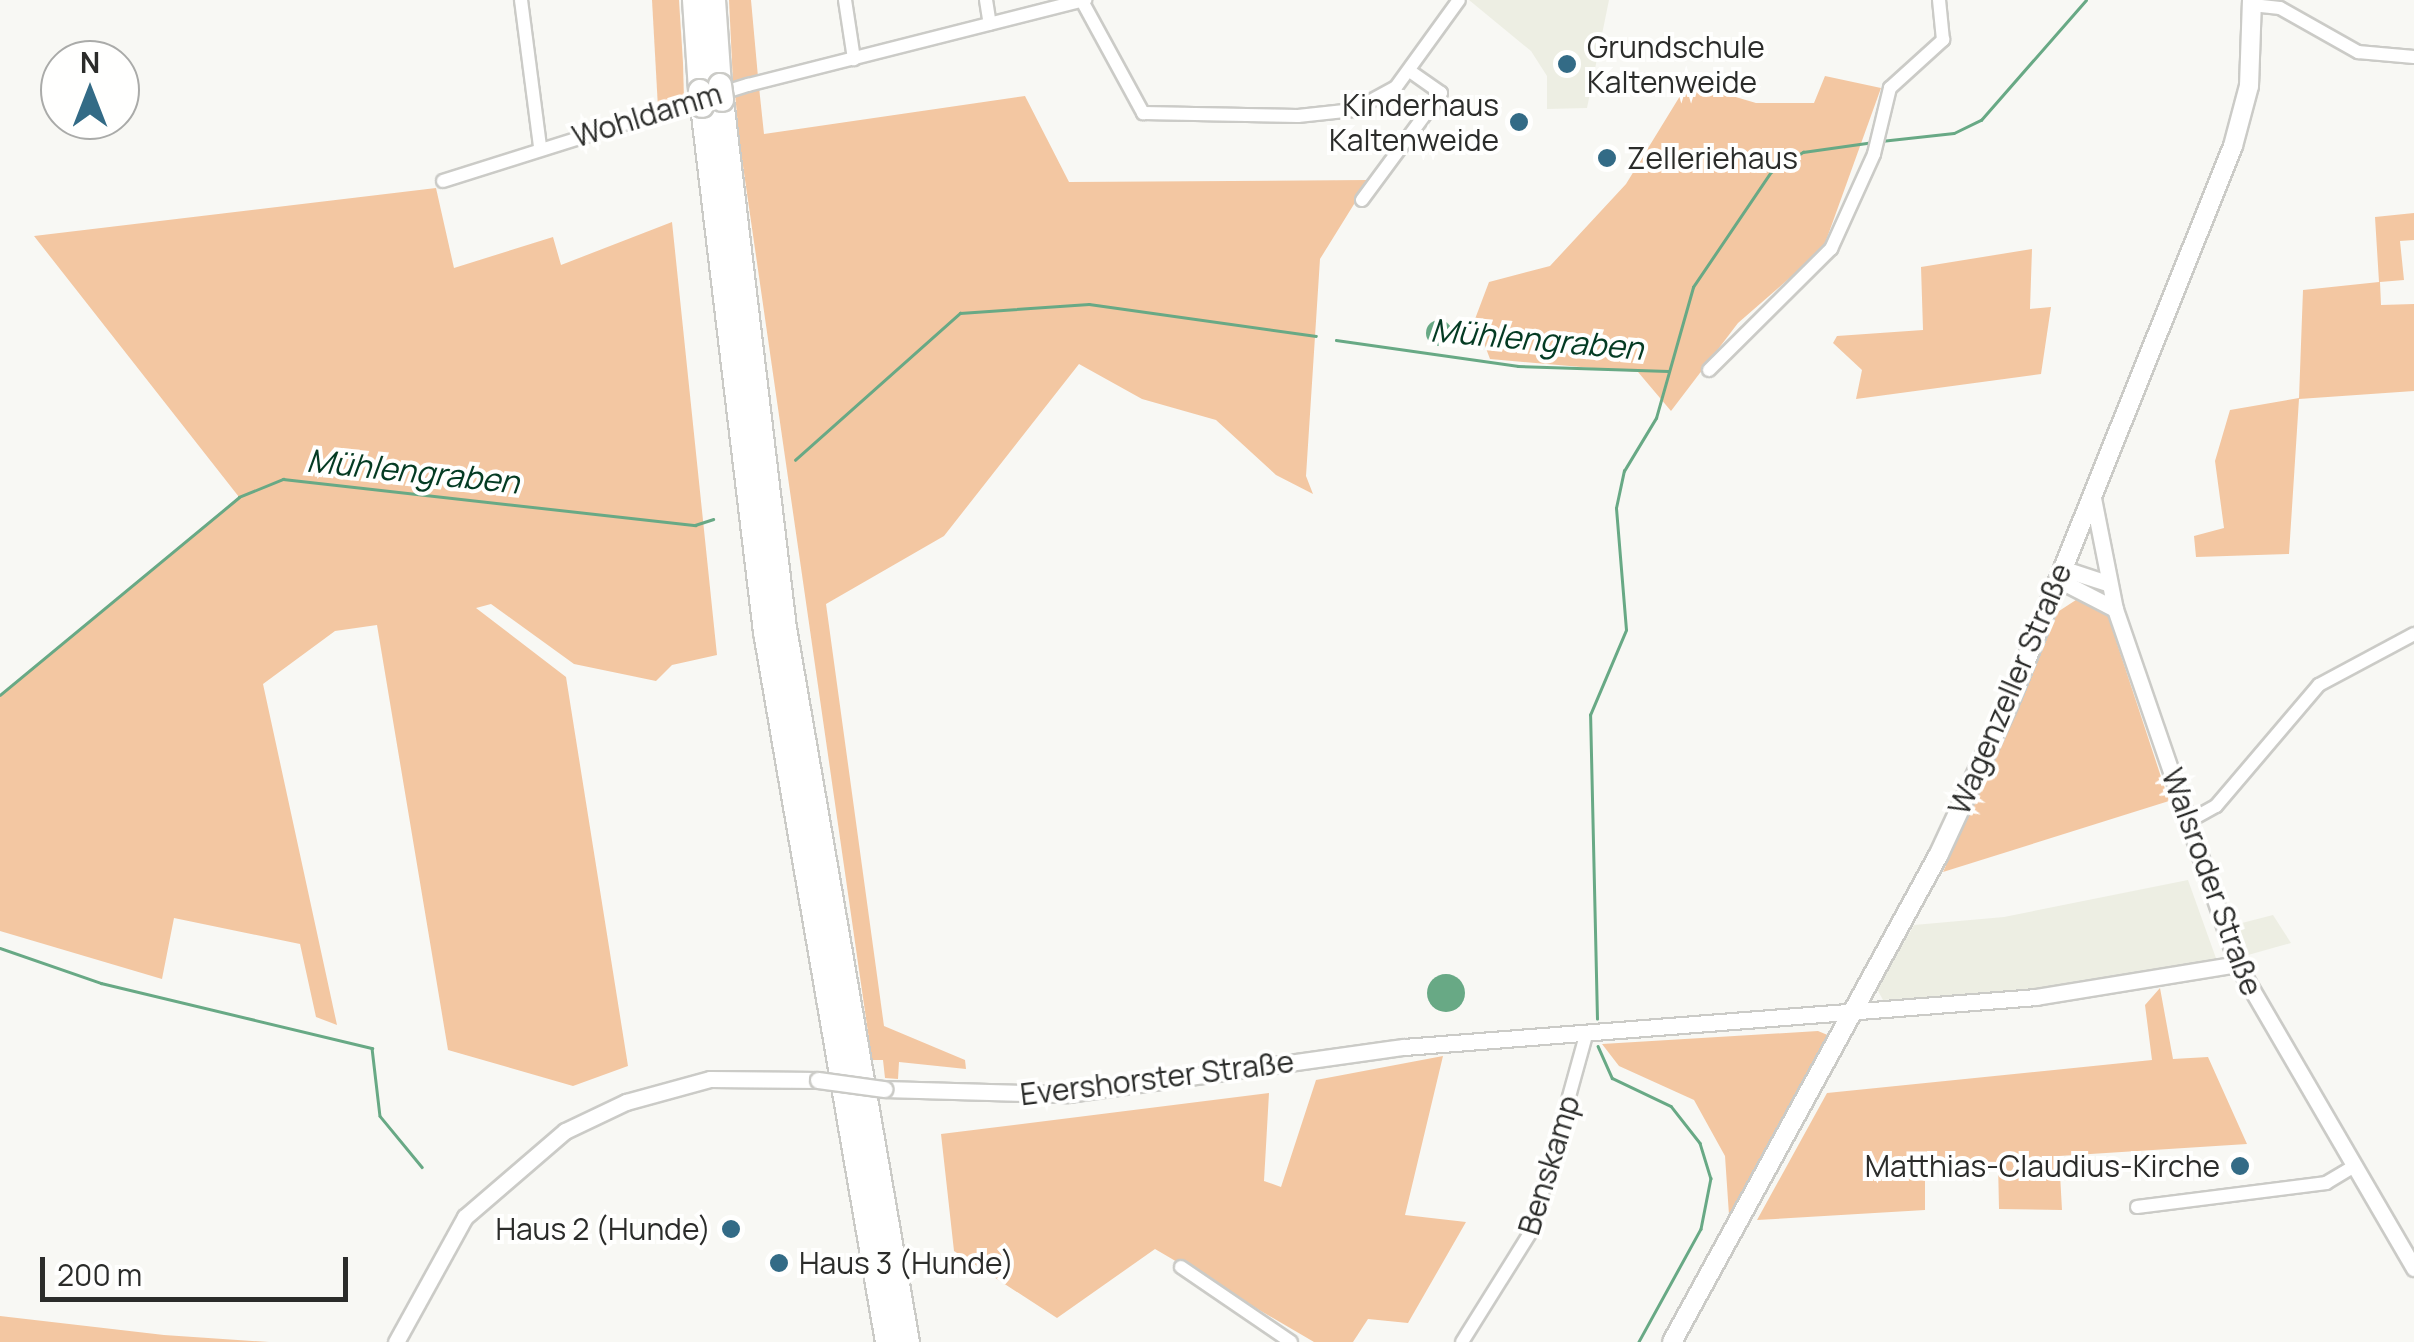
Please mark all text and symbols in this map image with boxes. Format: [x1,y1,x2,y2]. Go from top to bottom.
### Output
place label: Grundschule Kaltenweide [1587,29,1765,100]
north arrow [40,40,140,140]
text: N [80,43,100,81]
marker: Grundschule Kaltenweide [1556,53,1578,75]
street label: Wohldamm [568,75,726,155]
place label: Kinderhaus Kaltenweide [1329,87,1499,158]
marker: Kinderhaus Kaltenweide [1508,111,1530,133]
place label: Zelleriehaus [1627,140,1798,176]
marker: Zelleriehaus [1596,147,1618,169]
water label: Mühlengraben [1429,311,1645,367]
water label: Mühlengraben [305,441,521,501]
street label: Wagenzeller Straße [1941,558,2079,820]
street label: Walsroder Straße [2154,763,2270,1001]
street label: Evershorster Straße [1018,1043,1296,1113]
street label: Benskamp [1511,1091,1587,1239]
place label: Matthias-Claudius-Kirche [1865,1148,2220,1184]
marker: Matthias-Claudius-Kirche [2229,1155,2251,1177]
place label: Haus 2 (Hunde) [495,1211,711,1247]
marker: Haus 2 (Hunde) [720,1218,742,1240]
scale bar [45,1237,352,1299]
place label: Haus 3 (Hunde) [799,1245,1014,1281]
marker: Haus 3 (Hunde) [768,1252,790,1274]
text: 200 m [57,1254,142,1295]

